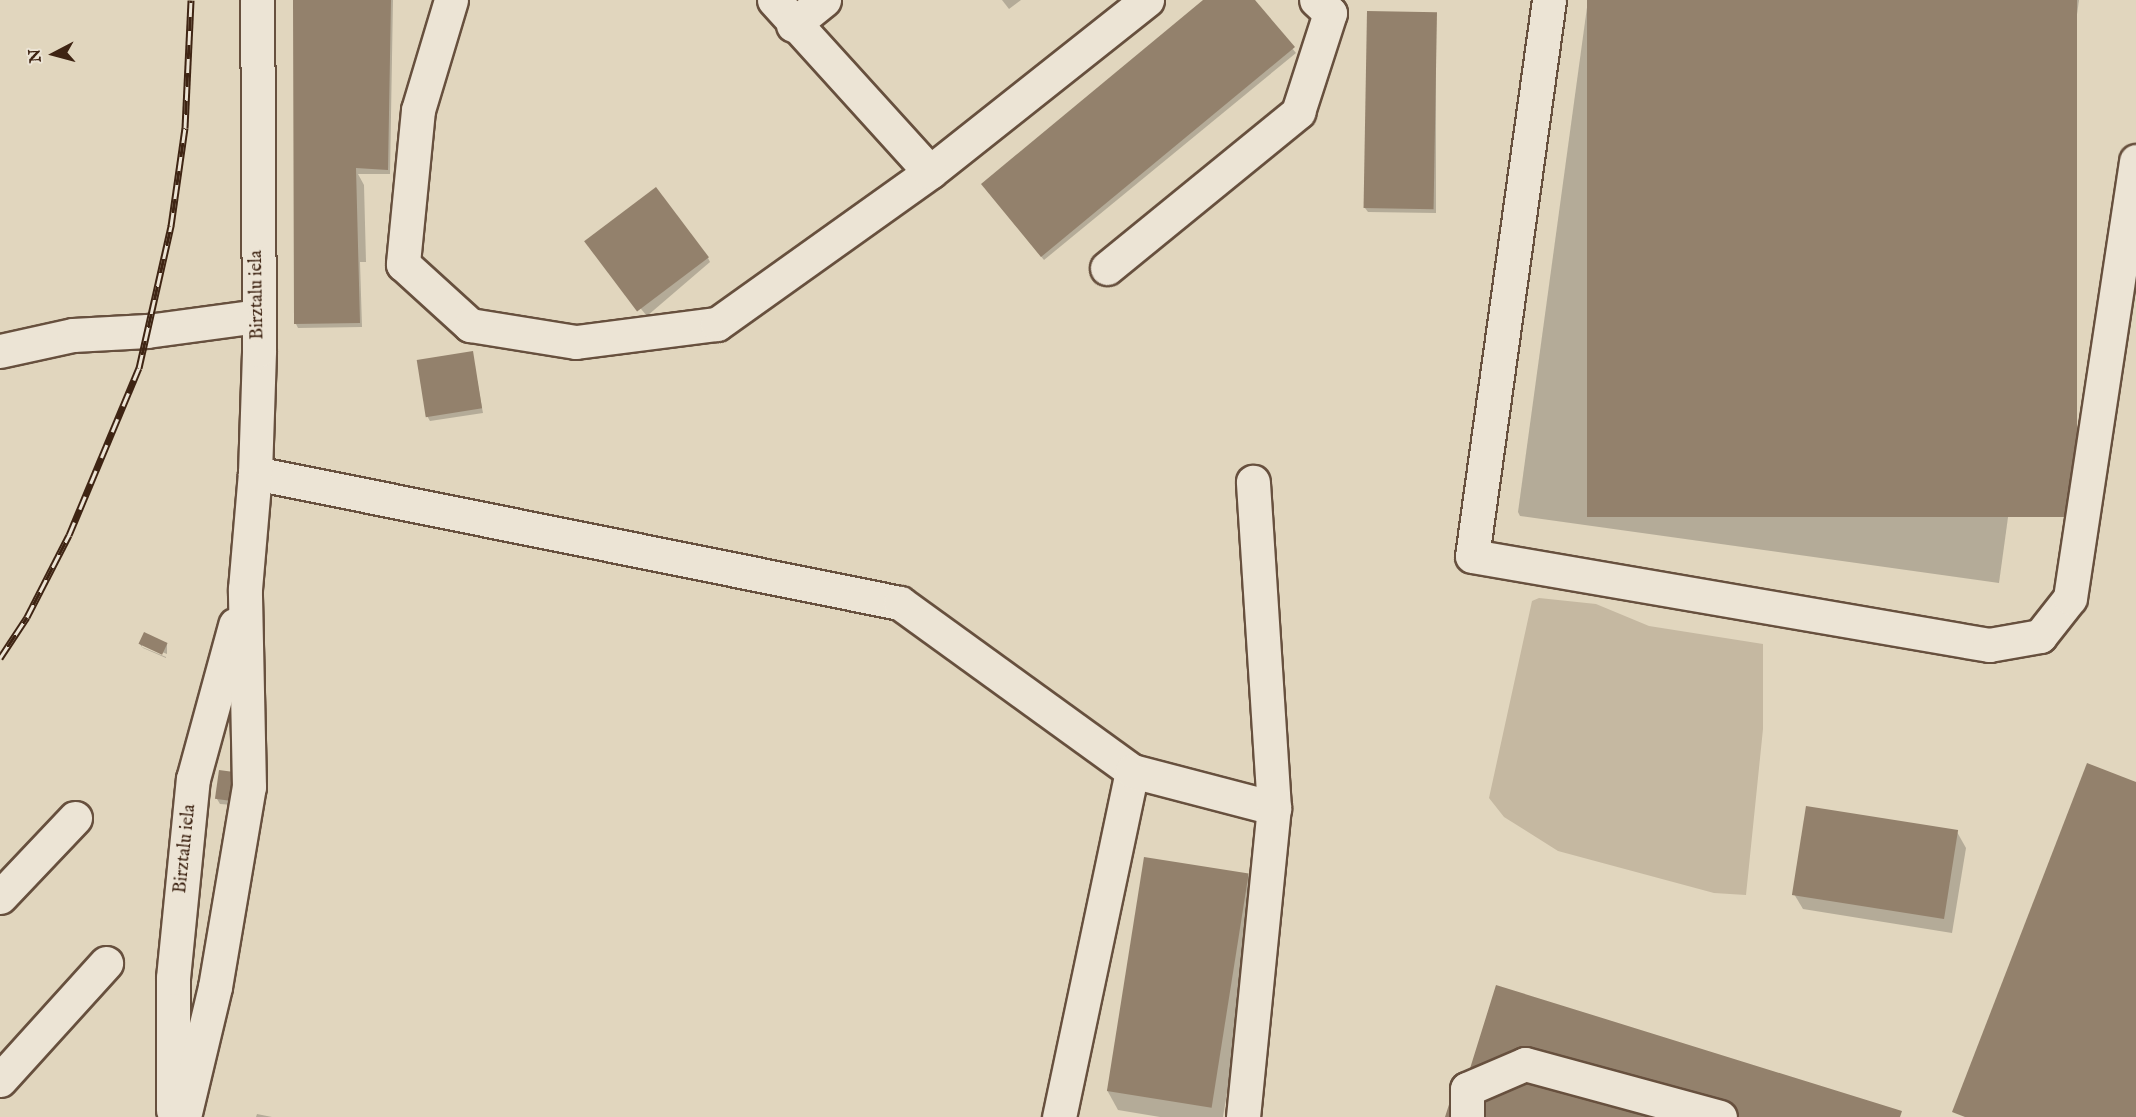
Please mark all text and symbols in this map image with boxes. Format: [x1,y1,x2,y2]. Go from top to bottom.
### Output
north arrow [24,24,84,84]
text: N [25,48,47,64]
street label: Birztalu iela [246,250,270,340]
street label: Birztalu iela [171,803,201,895]

